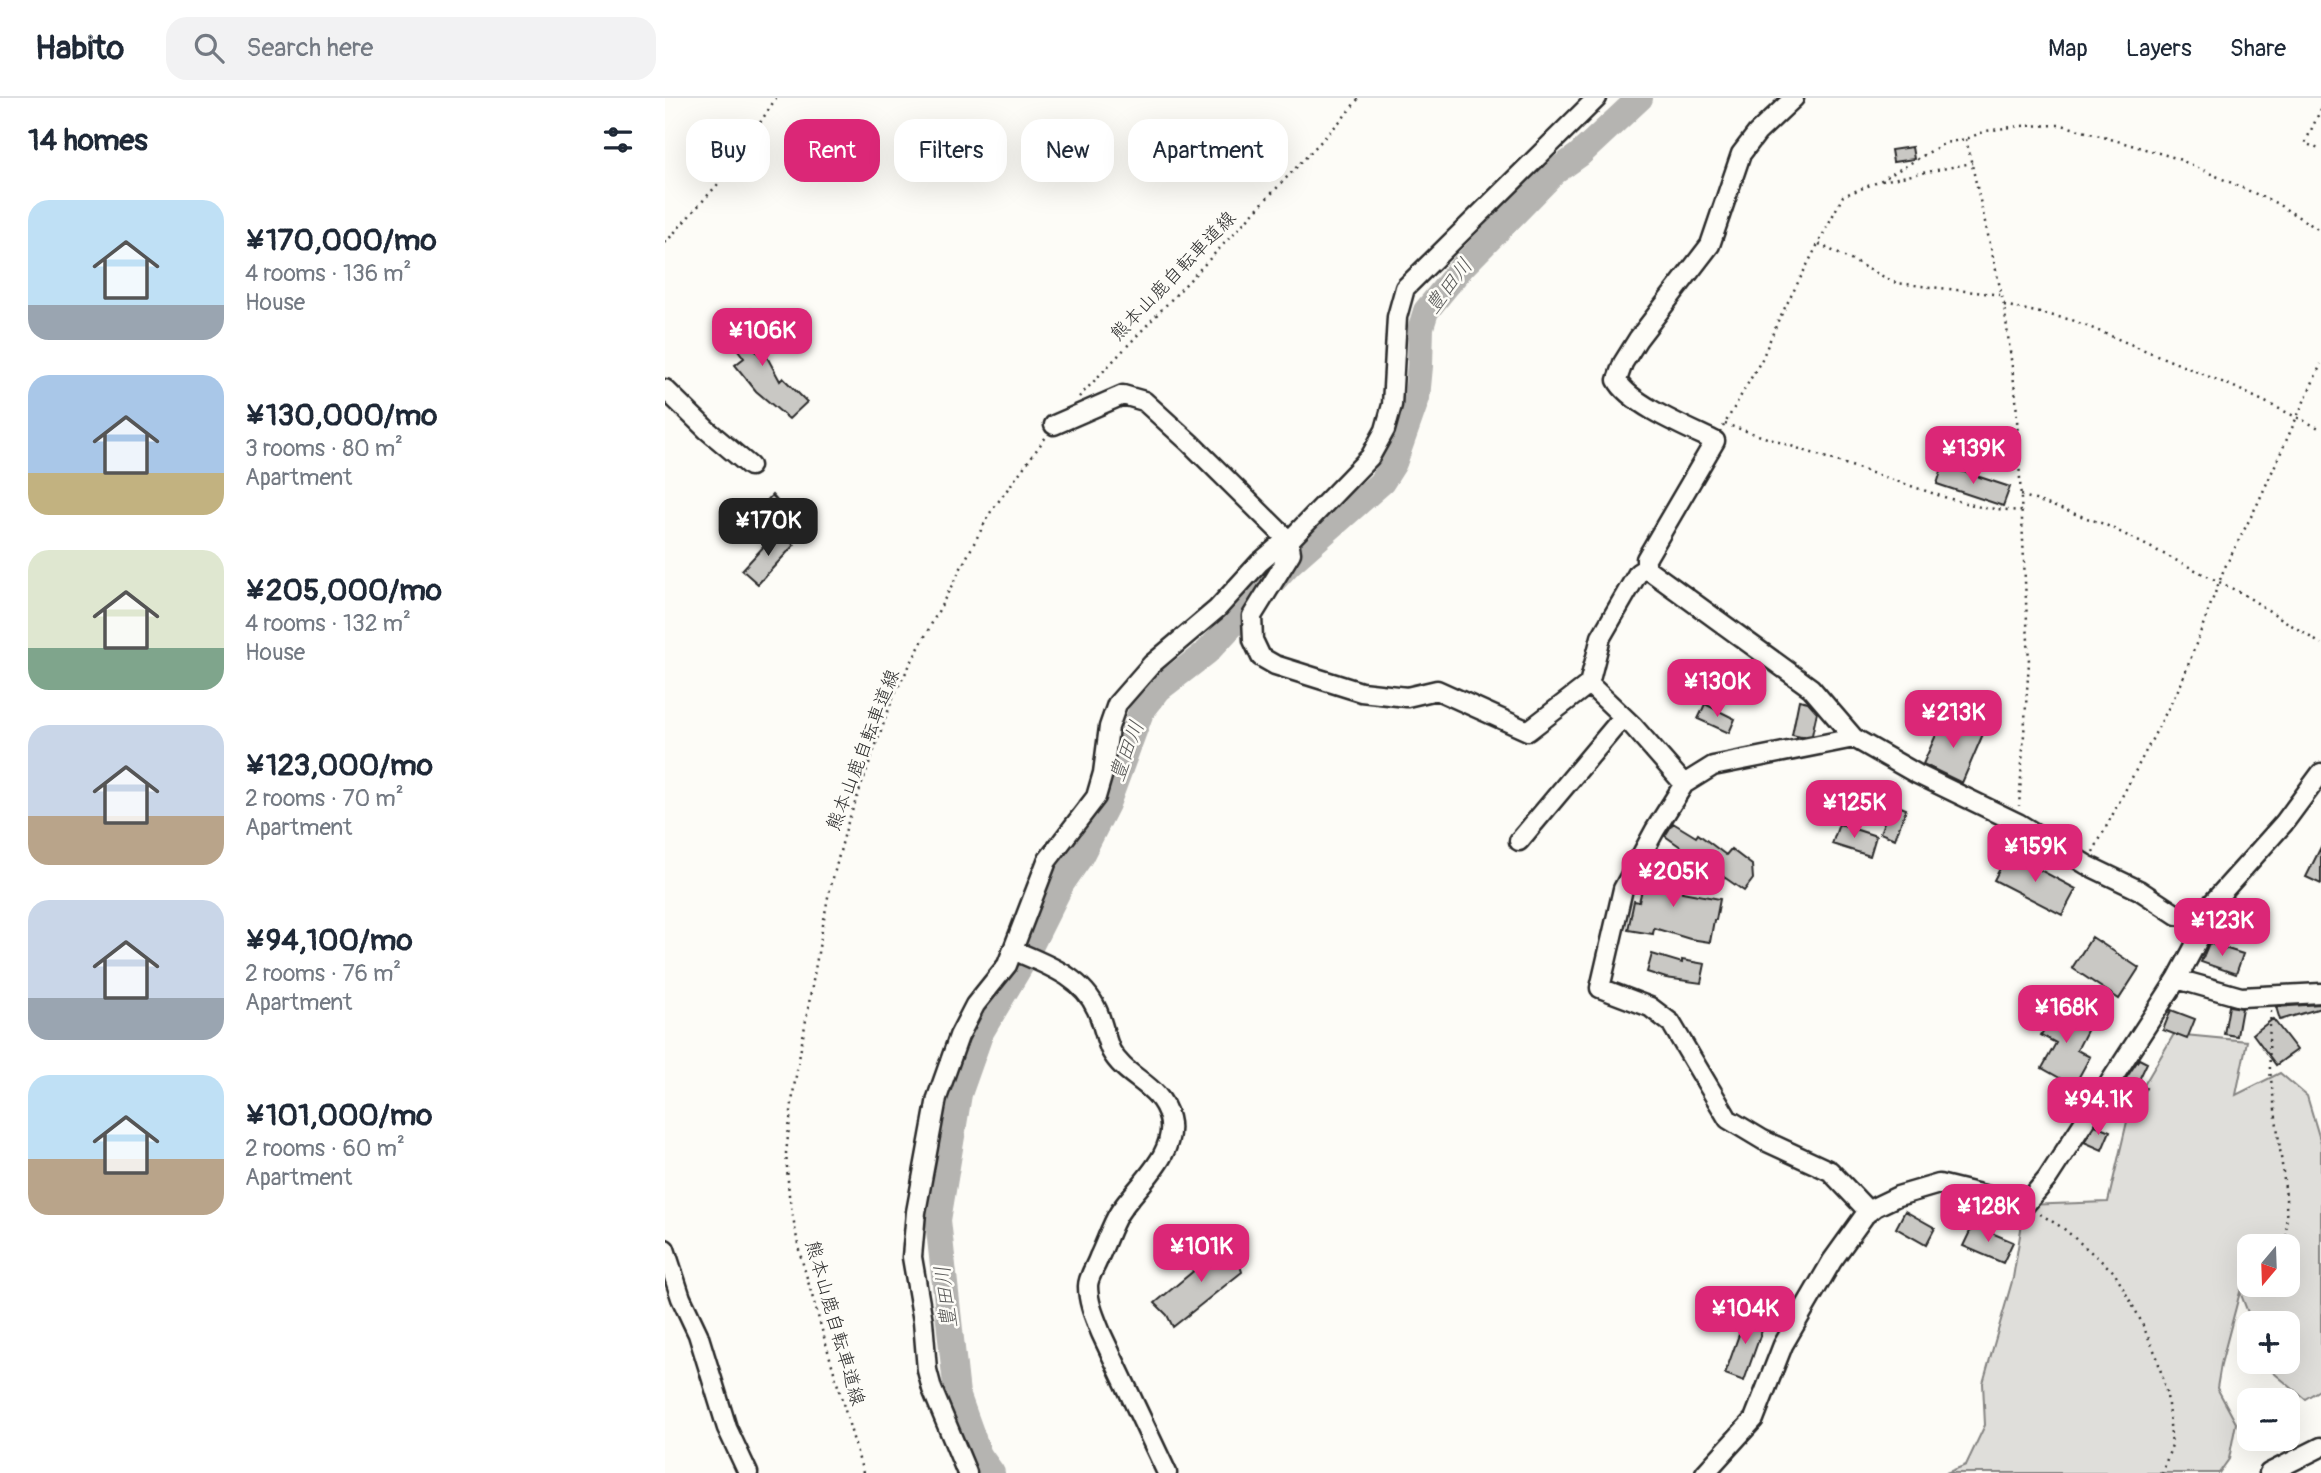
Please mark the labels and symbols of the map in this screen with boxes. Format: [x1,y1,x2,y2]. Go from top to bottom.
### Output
street label: 熊本山鹿自転車道線 [1105,206,1241,346]
water label: 豊田川 [1419,253,1479,319]
pin: ¥106K [713,308,811,368]
pin: ¥139K [1924,426,2022,486]
pin: ¥170K [719,498,817,558]
pin: ¥130K [1668,660,1766,719]
street label: 熊本山鹿自転車道線 [821,666,905,834]
pin: ¥213K [1904,690,2002,750]
water label: 豊田川 [1103,717,1151,785]
pin: ¥125K [1805,780,1903,840]
pin: ¥159K [1986,824,2084,884]
pin: ¥205K [1624,850,1722,909]
pin: ¥123K [2173,898,2271,958]
pin: ¥168K [2017,986,2115,1045]
pin: ¥94.1K [2041,1077,2155,1137]
pin: ¥128K [1939,1184,2037,1244]
pin: ¥101K [1152,1224,1250,1284]
north arrow [2237,1234,2299,1297]
street label: 熊本山鹿自転車道線 [800,1237,870,1409]
water label: 豊田川 [929,1264,963,1330]
pin: ¥104K [1696,1286,1794,1346]

